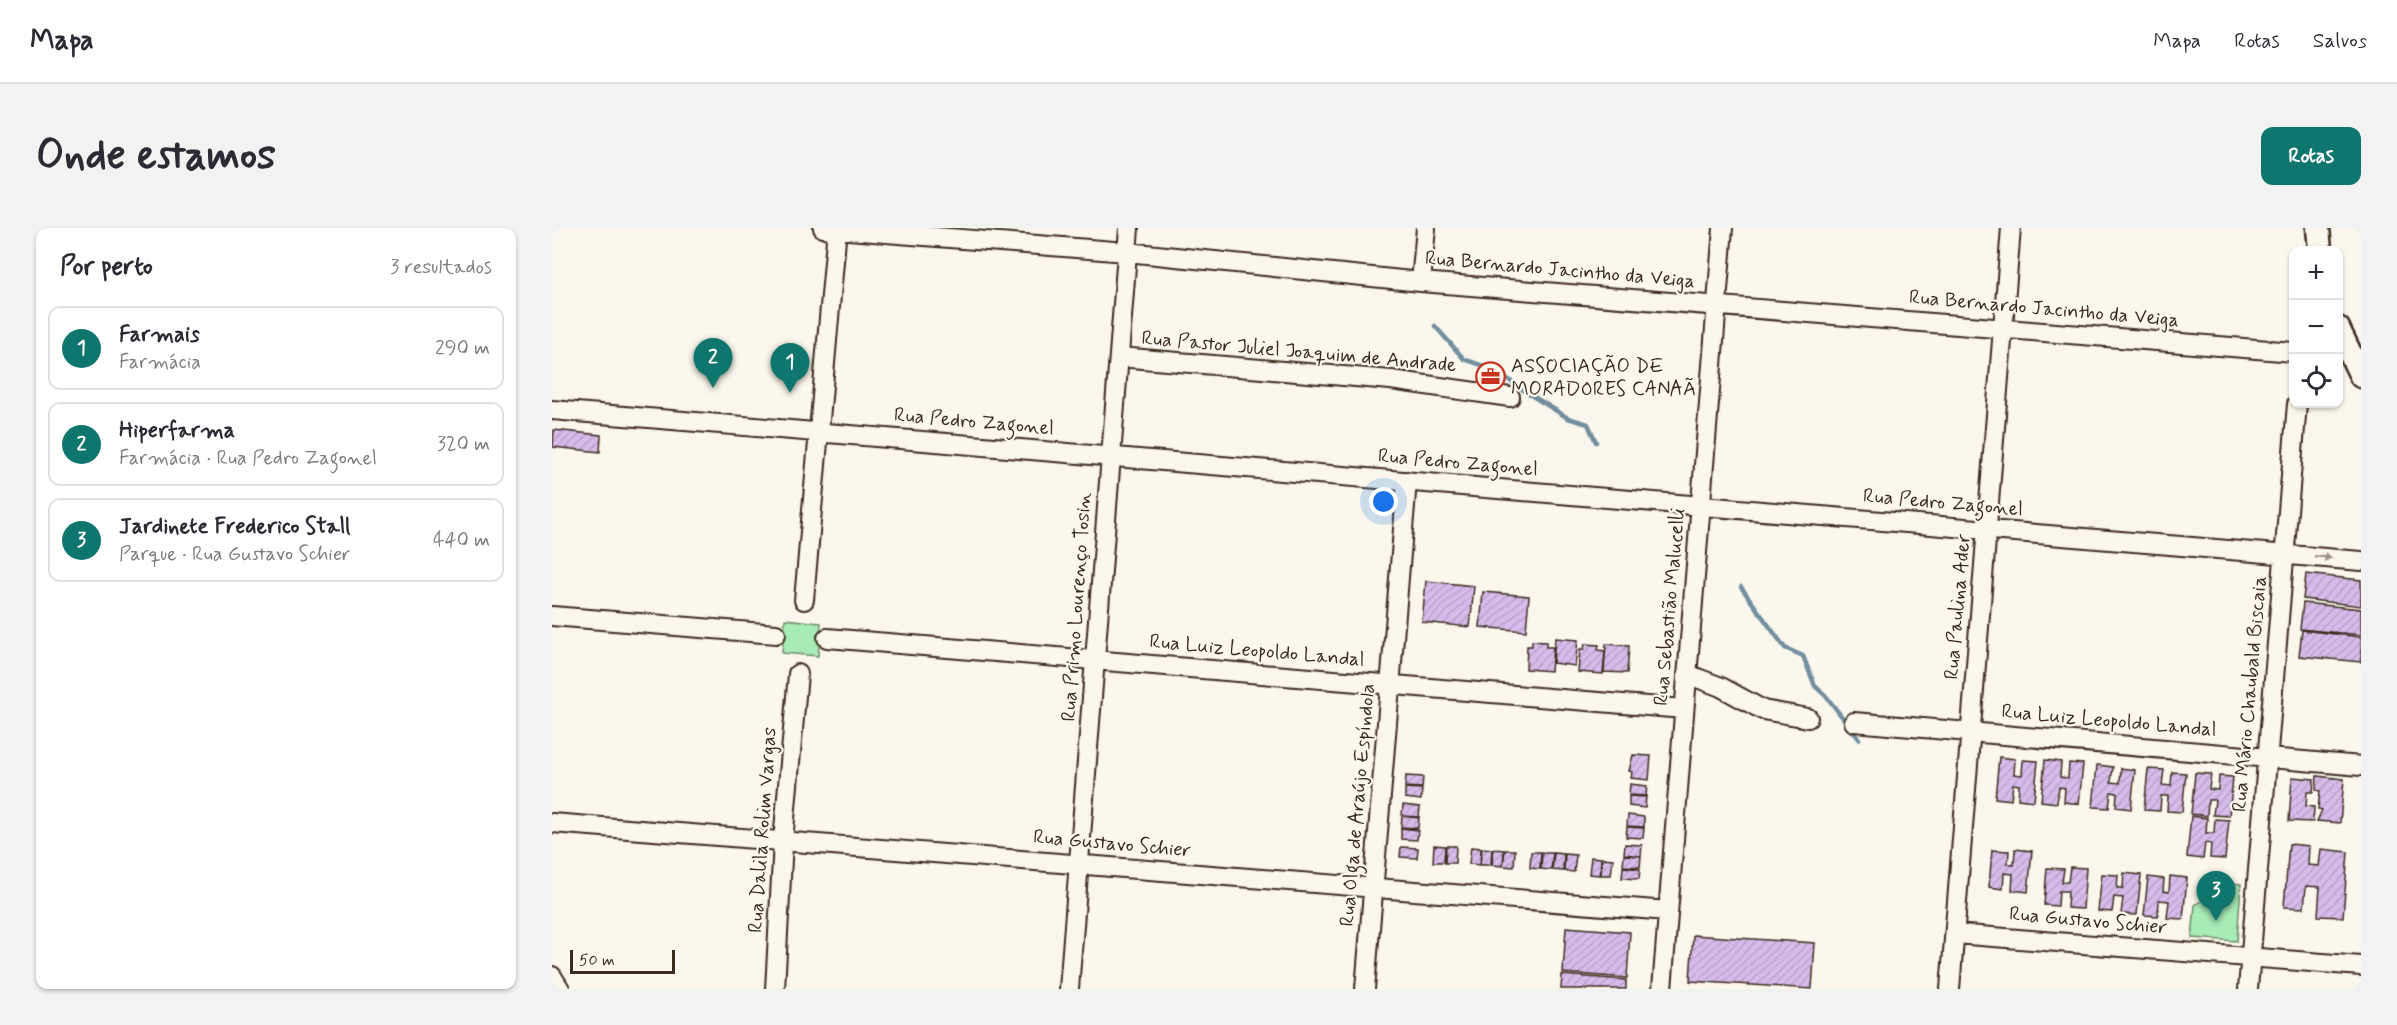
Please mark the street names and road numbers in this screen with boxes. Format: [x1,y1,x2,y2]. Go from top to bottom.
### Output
street label: Rua Bernardo Jacintho da Veiga [1424,245,1696,295]
street label: Rua Bernardo Jacintho da Veiga [1908,284,2180,334]
street label: Rua Pastor Juliel Joaquim de Andrade [1140,325,1458,379]
street label: Rua Pedro Zagonel [893,402,1055,444]
street label: Rua Pedro Zagonel [1377,443,1539,485]
street label: Rua Pedro Zagonel [1862,483,2024,525]
street label: Rua Primo Lourenço Tosin [1056,491,1099,723]
street label: Rua Sebastião Malucelli [1648,507,1692,707]
street label: Rua Paulina Ader [1938,532,1978,681]
street label: Rua Mário Chaubald Biscaia [2226,575,2274,813]
street label: Rua Luiz Leopoldo Landal [1148,628,1366,674]
street label: Rua Olga de Araújo Espíndola [1334,682,1384,928]
street label: Rua Luiz Leopoldo Landal [2000,698,2218,744]
street label: Rua Dalila Rolim Vargas [742,726,784,934]
street label: Rua Gustavo Schier [1032,824,1192,864]
street label: Rua Gustavo Schier [2008,901,2168,941]

